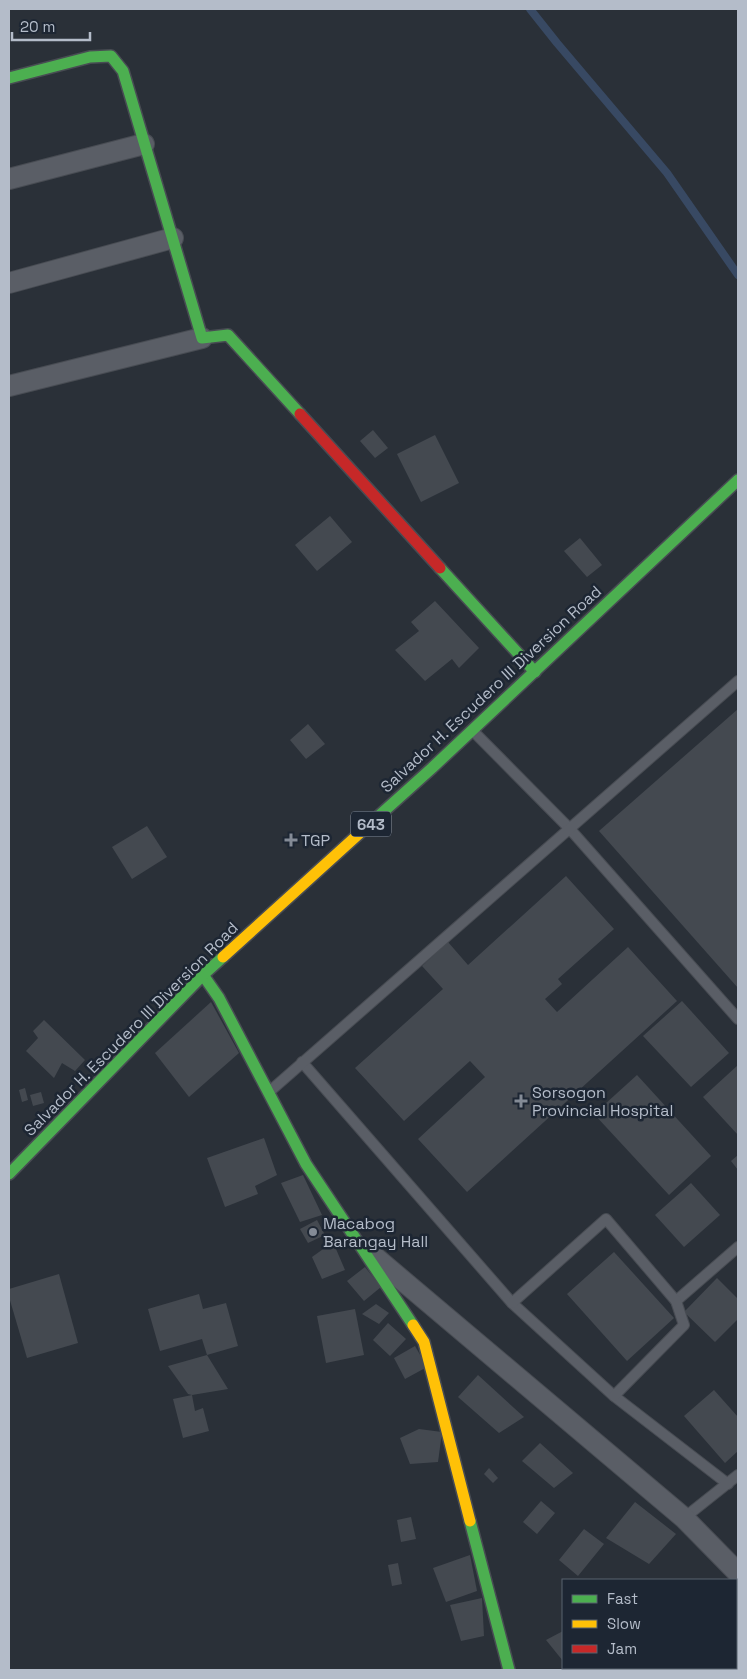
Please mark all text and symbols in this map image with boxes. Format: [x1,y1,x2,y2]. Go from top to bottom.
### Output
scale bar [12,10,90,42]
text: 20 m [20,17,55,36]
street label: Salvador H. Escudero III Diversion Road [376,581,606,797]
road number: 643 [351,812,391,836]
place label: TGP [301,830,330,851]
marker: TGP [285,834,297,846]
street label: Salvador H. Escudero III Diversion Road [19,917,243,1141]
place label: Sorsogon Provincial Hospital [532,1082,673,1121]
marker: Sorsogon Provincial Hospital [514,1094,528,1108]
place label: Macabog Barangay Hall [323,1213,428,1252]
marker: Macabog Barangay Hall [307,1226,319,1238]
legend [562,1579,737,1669]
text: Fast [607,1589,638,1608]
text: Slow [607,1614,641,1633]
text: Jam [607,1639,637,1658]

